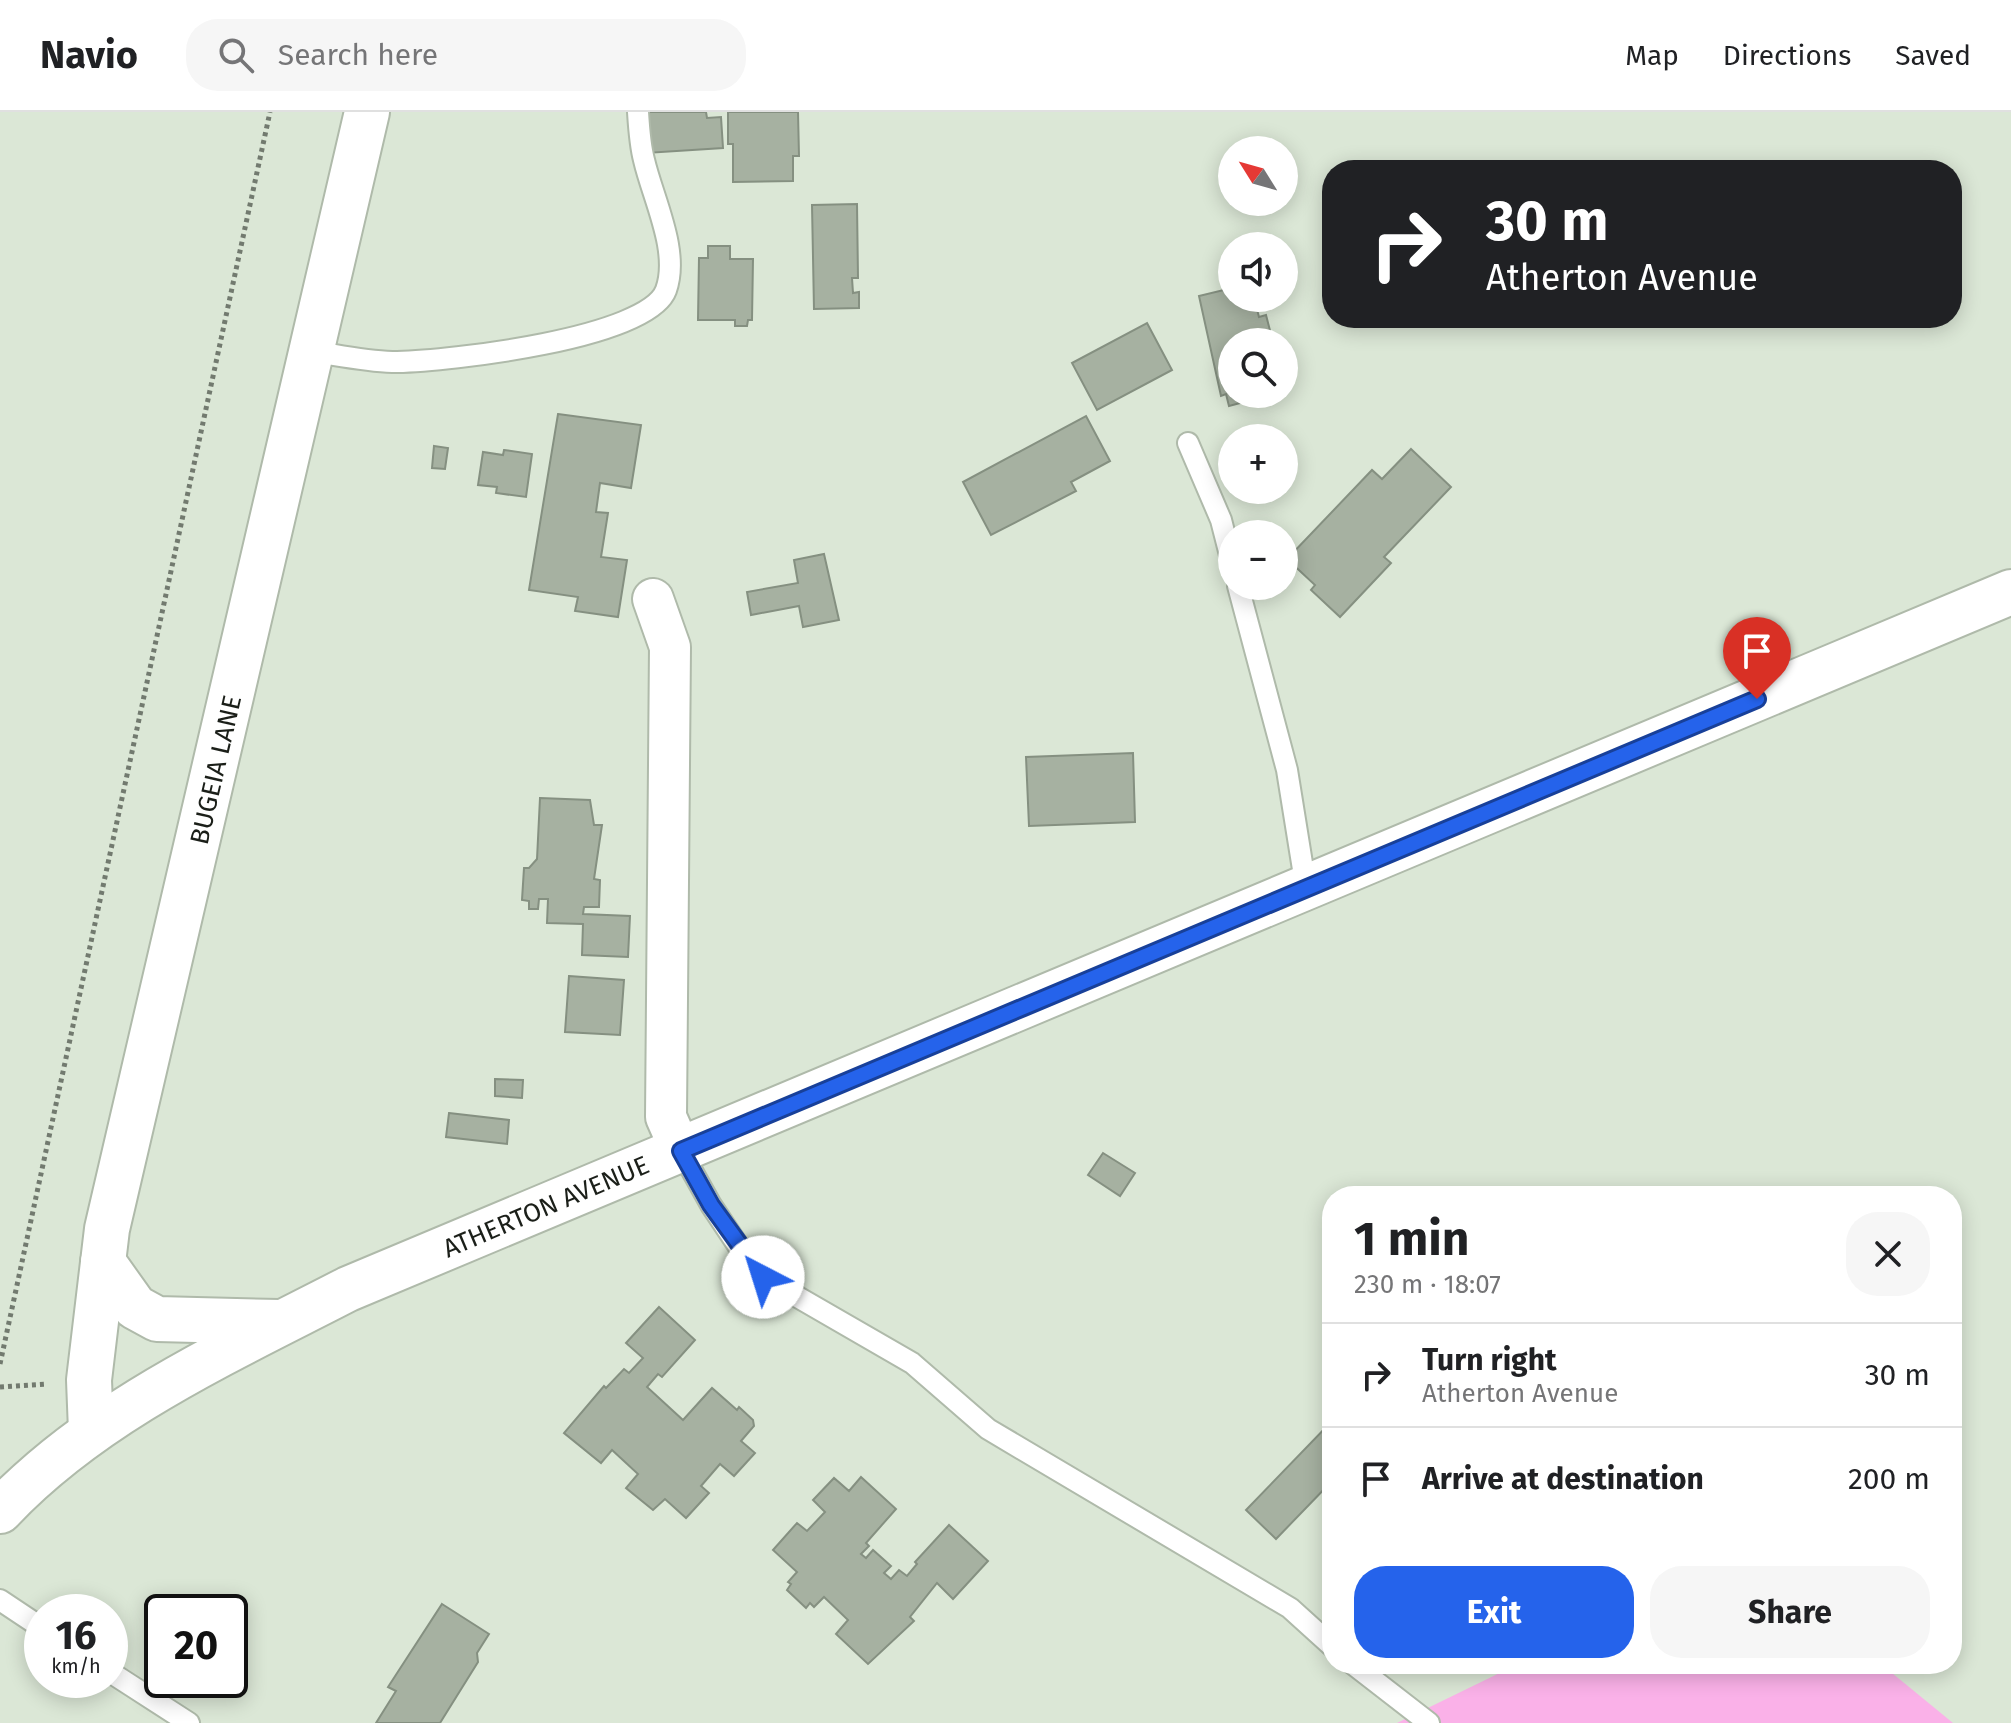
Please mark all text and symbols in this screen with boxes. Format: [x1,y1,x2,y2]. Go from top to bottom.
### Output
search box [186,19,746,91]
text: Navio [40,32,138,78]
icon: search [214,33,258,77]
text: Search here [278,37,438,73]
text: Map [1625,39,1679,72]
text: Directions [1723,39,1851,72]
text: Saved [1895,39,1971,72]
north arrow [1218,136,1298,216]
map controls [1218,136,1298,600]
text: 30 m [1486,188,1608,255]
icon: right [1354,192,1458,296]
button: sound [1218,232,1298,312]
text: Atherton Avenue [1486,256,1758,300]
button: search [1218,328,1298,408]
button: + [1218,424,1298,504]
button: − [1218,520,1298,600]
pin [1723,617,1791,699]
icon: arrive [1735,629,1779,673]
street label: BUGEIA LANE [184,692,248,848]
street label: ATHERTON AVENUE [438,1150,654,1264]
text: 1 min [1354,1210,1469,1268]
button: close [1846,1212,1930,1296]
position arrow [721,1235,805,1319]
text: 230 m · 18:07 [1354,1269,1501,1300]
text: Turn right [1422,1342,1557,1378]
icon: right [1354,1353,1398,1397]
text: 30 m [1865,1357,1930,1393]
text: Atherton Avenue [1422,1378,1618,1409]
icon: arrive [1354,1457,1398,1501]
text: Arrive at destination [1422,1461,1704,1497]
text: 200 m [1848,1461,1930,1497]
button: Exit [1354,1566,1634,1658]
button: Share [1650,1566,1930,1658]
speed limit sign: 20 [144,1594,248,1698]
text: 16 [55,1612,97,1660]
text: km/h [51,1654,101,1678]

